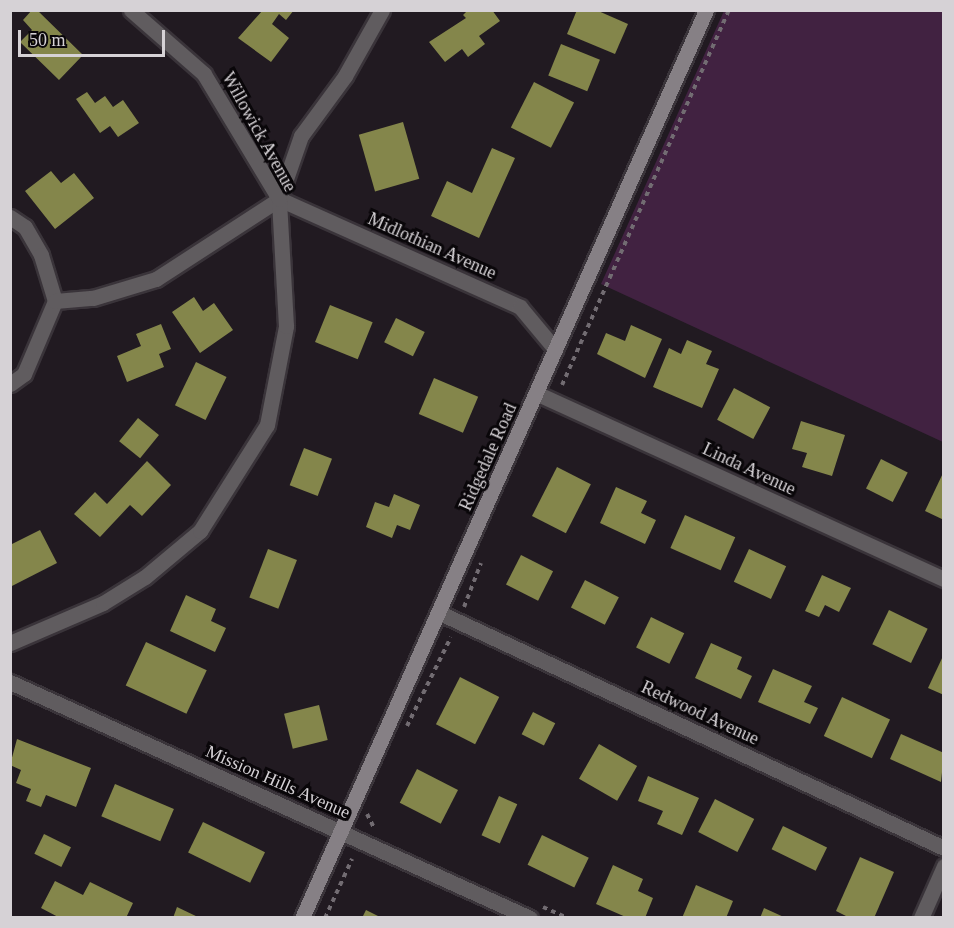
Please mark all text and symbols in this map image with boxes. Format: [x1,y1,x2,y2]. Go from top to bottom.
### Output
scale bar [21,18,168,56]
text: 50 m [29,30,66,50]
street label: Willowick Avenue [217,68,301,196]
street label: Midlothian Avenue [364,208,500,284]
street label: Ridgedale Road [455,400,521,514]
street label: Linda Avenue [699,438,799,500]
street label: Redwood Avenue [637,676,763,750]
street label: Mission Hills Avenue [202,740,354,824]

